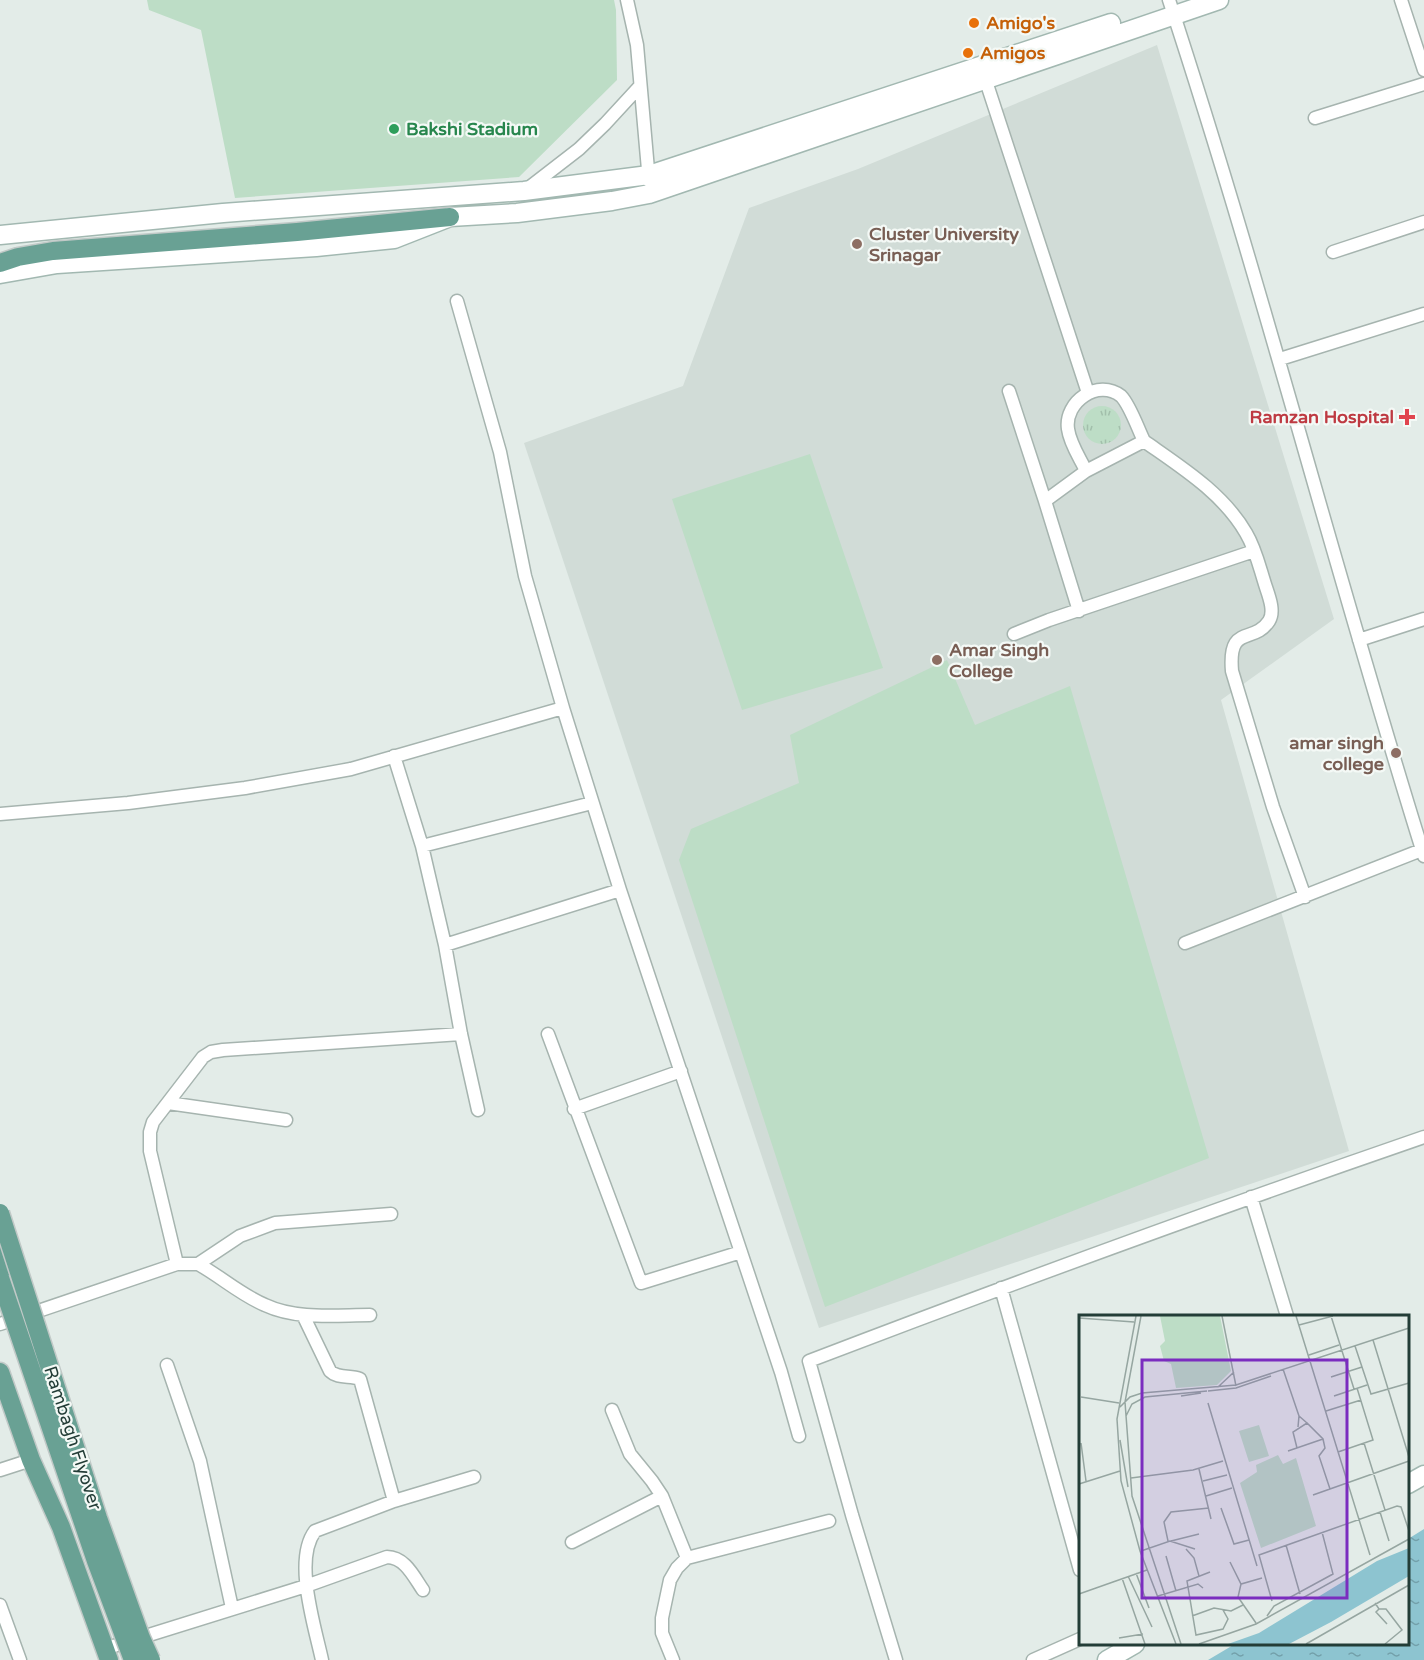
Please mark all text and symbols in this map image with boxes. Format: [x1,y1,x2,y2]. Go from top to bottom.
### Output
place label: Amigo's [986,12,1055,34]
marker: Amigo's [967,16,981,30]
place label: Amigos [980,42,1046,64]
marker: Amigos [961,46,975,60]
place label: Bakshi Stadium [406,118,538,140]
marker: Bakshi Stadium [387,122,401,136]
place label: Cluster University Srinagar [869,223,1019,266]
marker: Cluster University Srinagar [850,237,864,251]
place label: Ramzan Hospital [1250,406,1394,428]
marker: Ramzan Hospital [1398,408,1416,426]
place label: Amar Singh College [949,639,1049,682]
marker: Amar Singh College [930,653,944,667]
place label: amar singh college [1289,732,1384,775]
marker: amar singh college [1389,746,1403,760]
inset map [1079,1315,1409,1645]
street label: Rambagh Flyover [39,1363,107,1513]

